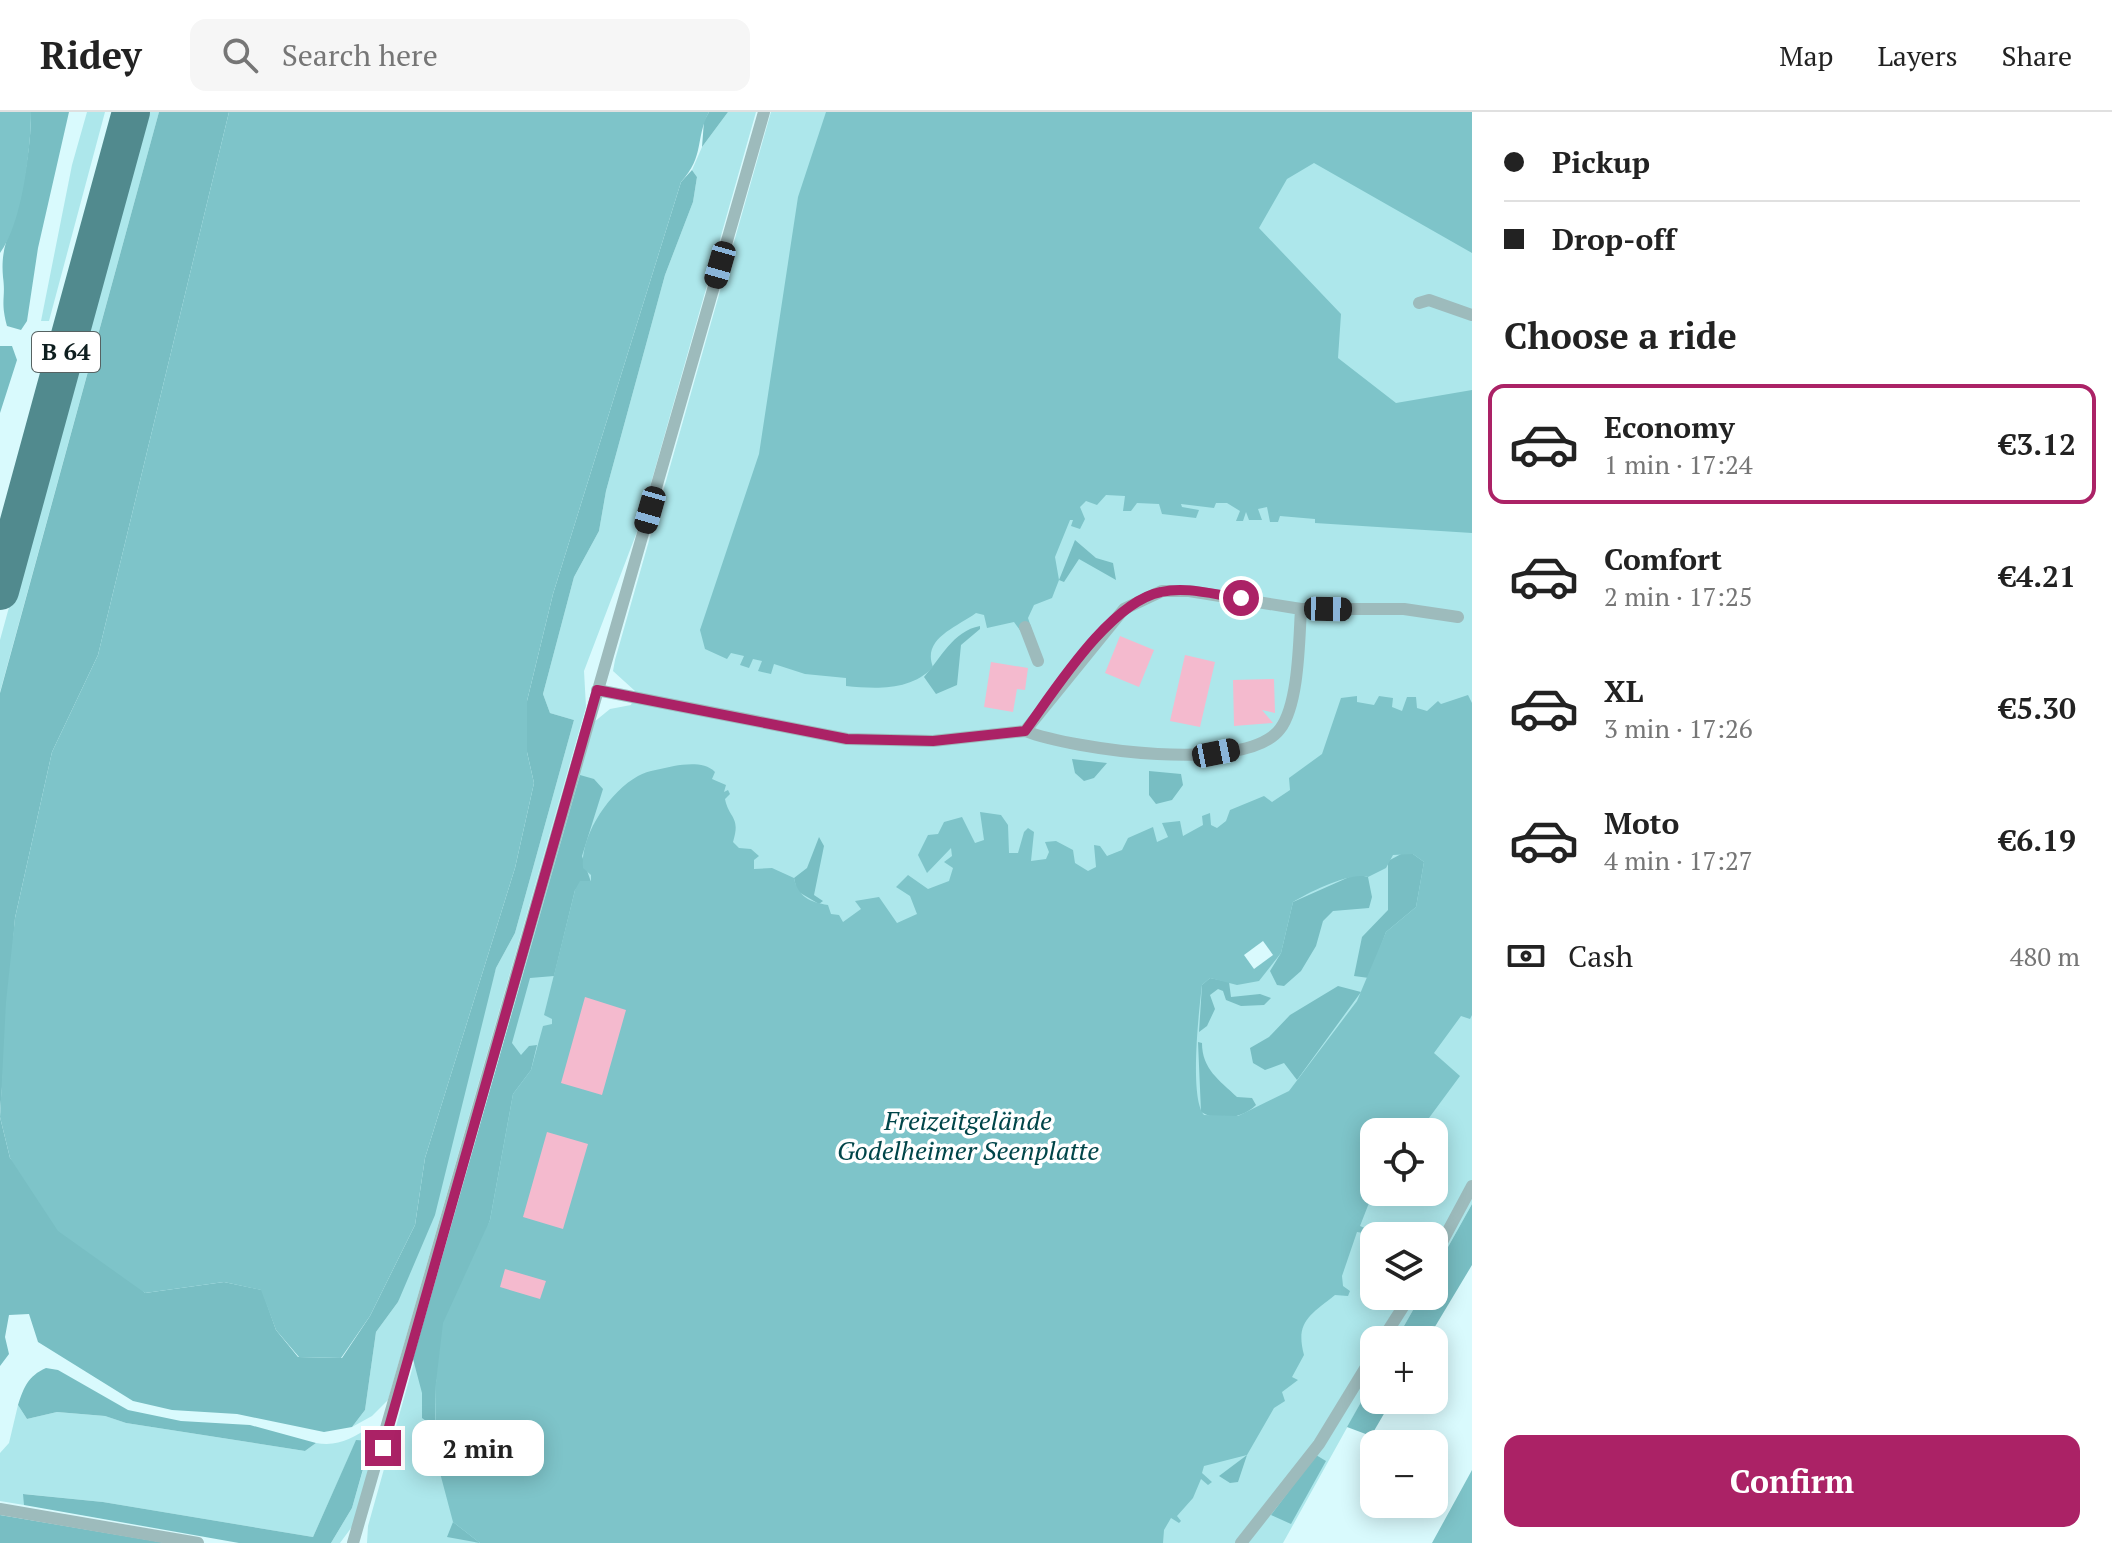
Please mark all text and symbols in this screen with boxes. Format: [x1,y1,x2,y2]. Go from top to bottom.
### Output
search box [190,19,750,91]
text: Ridey [40,30,142,80]
icon: search [218,33,262,77]
text: Search here [282,35,438,75]
text: Map [1779,37,1833,74]
text: Layers [1877,37,1958,74]
text: Share [2002,37,2072,74]
text: Pickup [1552,142,1650,182]
text: Drop-off [1552,219,1676,259]
car [702,239,738,291]
text: Choose a ride [1504,312,1737,359]
road number: B 64 [32,332,100,372]
text: Economy [1604,407,1735,447]
icon: car [1508,408,1580,480]
text: €3.12 [1999,424,2076,464]
text: 1 min · 17:24 [1604,447,1753,481]
car [632,484,668,536]
text: Comfort [1604,539,1722,579]
icon: car [1508,540,1580,612]
text: €4.21 [1999,556,2076,596]
text: 2 min · 17:25 [1604,579,1753,613]
route start [1223,580,1259,616]
car [1304,597,1352,621]
text: XL [1604,671,1643,711]
icon: car [1508,672,1580,744]
text: €5.30 [1999,688,2076,728]
text: 3 min · 17:26 [1604,711,1753,745]
car [1190,737,1242,769]
text: Moto [1604,803,1679,843]
icon: car [1508,804,1580,876]
text: €6.19 [1999,820,2076,860]
text: 4 min · 17:27 [1604,843,1753,877]
icon: cash [1504,934,1548,978]
text: Cash [1568,936,1633,976]
text: 480 m [2010,939,2080,973]
park label: Freizeitgelände Godelheimer Seenplatte [837,1103,1099,1167]
map controls [1360,1118,1448,1518]
button: locate [1360,1118,1448,1206]
button: layers [1360,1222,1448,1310]
button: + [1360,1326,1448,1414]
callout: 2 min [411,1420,543,1476]
route end [365,1430,401,1466]
button: − [1360,1430,1448,1518]
text: 2 min [442,1431,514,1465]
button: Confirm [1504,1435,2080,1527]

